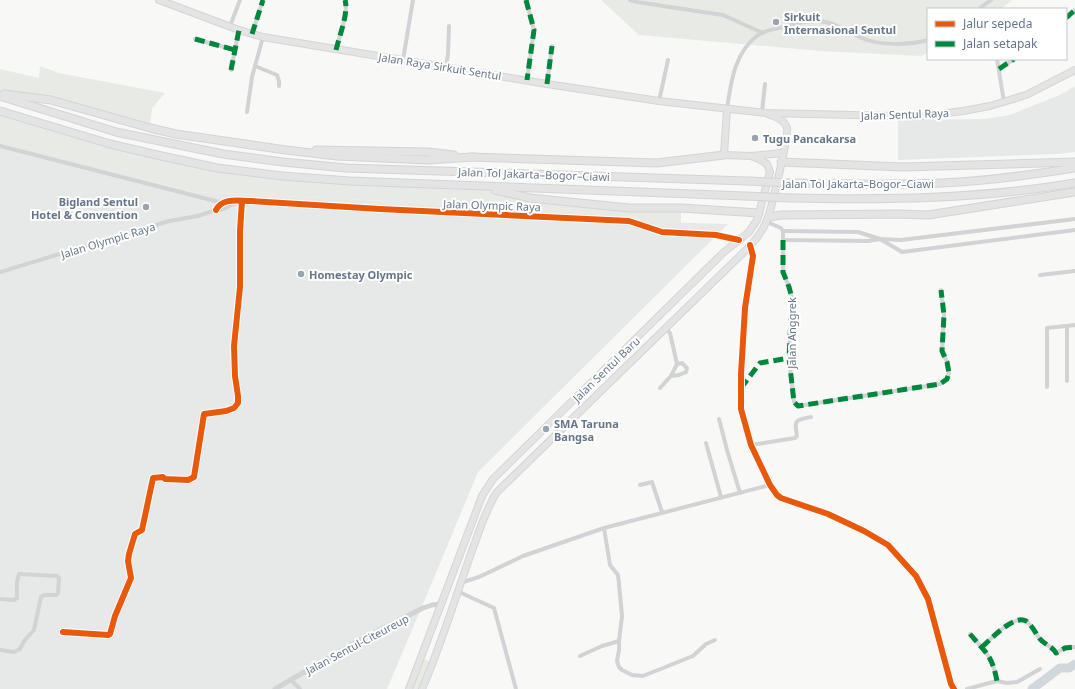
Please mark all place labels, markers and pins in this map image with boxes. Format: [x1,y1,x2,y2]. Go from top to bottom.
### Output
place label: Sirkuit Internasional Sentul [784,9,896,37]
marker: Sirkuit Internasional Sentul [771,17,781,27]
place label: Tugu Pancakarsa [763,131,856,146]
marker: Tugu Pancakarsa [750,133,760,143]
place label: Bigland Sentul Hotel & Convention [31,194,138,222]
marker: Bigland Sentul Hotel & Convention [141,202,151,212]
place label: Homestay Olympic [309,267,413,282]
marker: Homestay Olympic [296,269,306,279]
place label: SMA Taruna Bangsa [554,416,619,444]
marker: SMA Taruna Bangsa [541,424,551,434]

